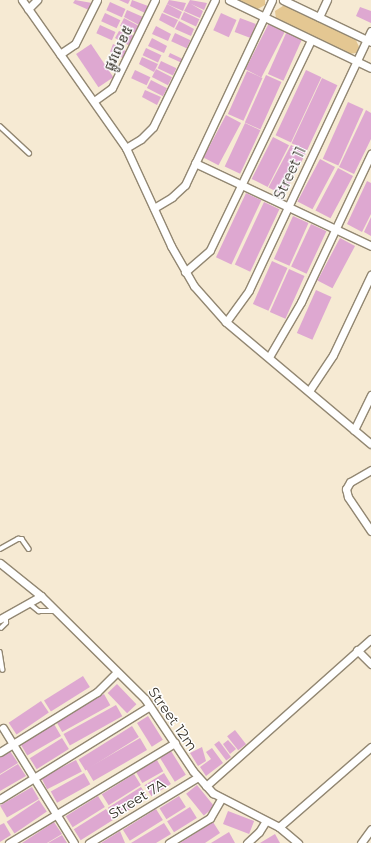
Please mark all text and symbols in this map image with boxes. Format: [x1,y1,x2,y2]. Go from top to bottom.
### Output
street label: ផ្លូវលេខ៥ [100,23,136,73]
street label: Street 11 [271,144,309,202]
street label: Street 12m [145,684,201,754]
street label: Street 7A [106,775,168,823]

